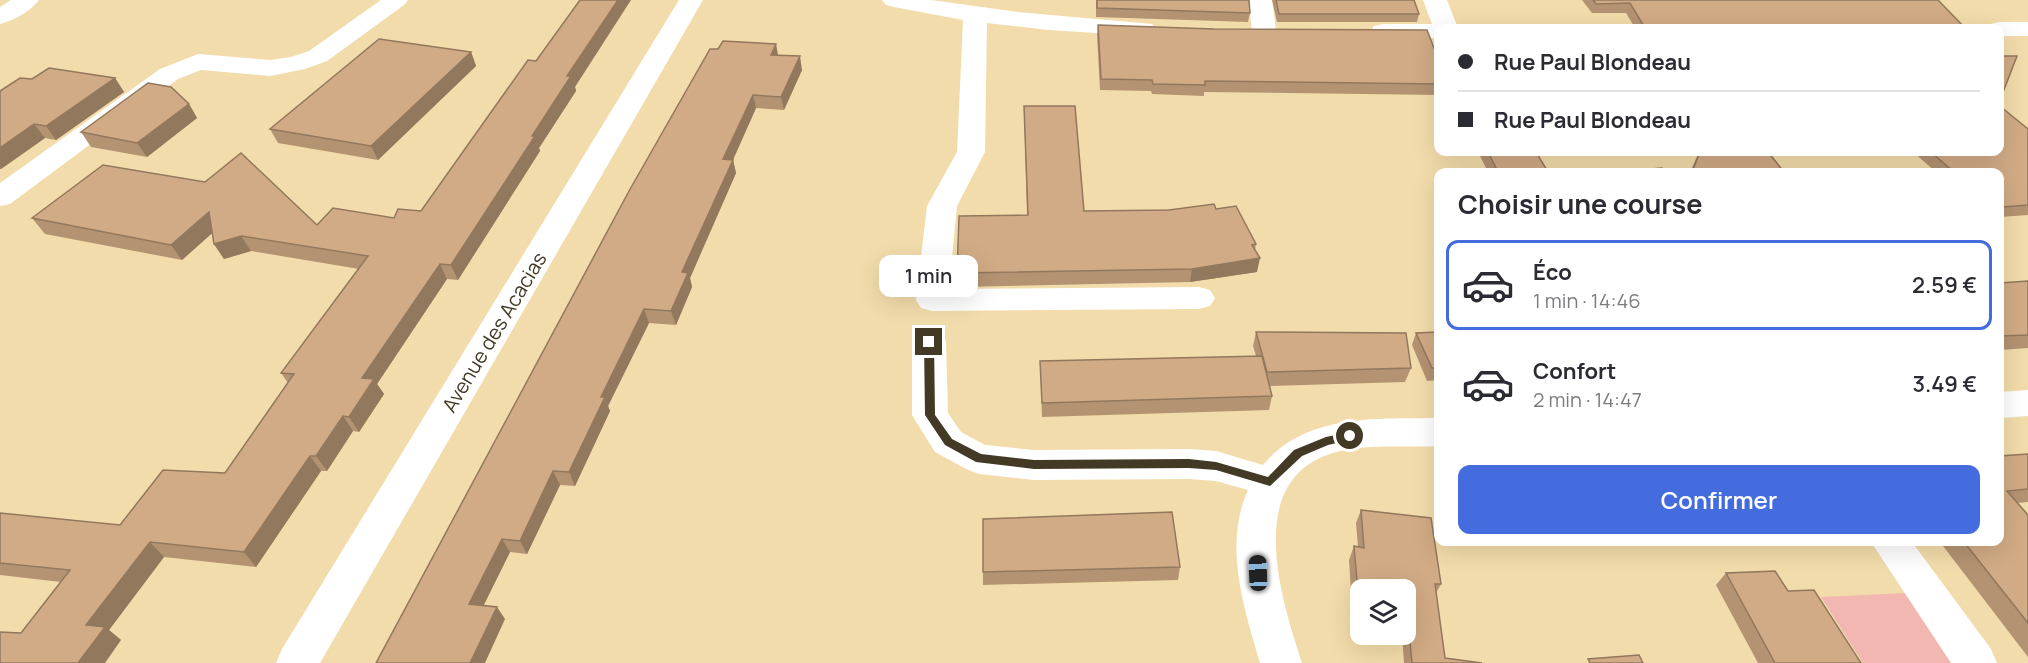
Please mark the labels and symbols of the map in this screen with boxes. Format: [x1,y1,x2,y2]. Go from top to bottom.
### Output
street label: Avenue des Acacias [435,247,553,417]
callout: 1 min [880,255,978,297]
route end [915,328,942,355]
route start [1336,422,1363,449]
car [1248,555,1268,591]

